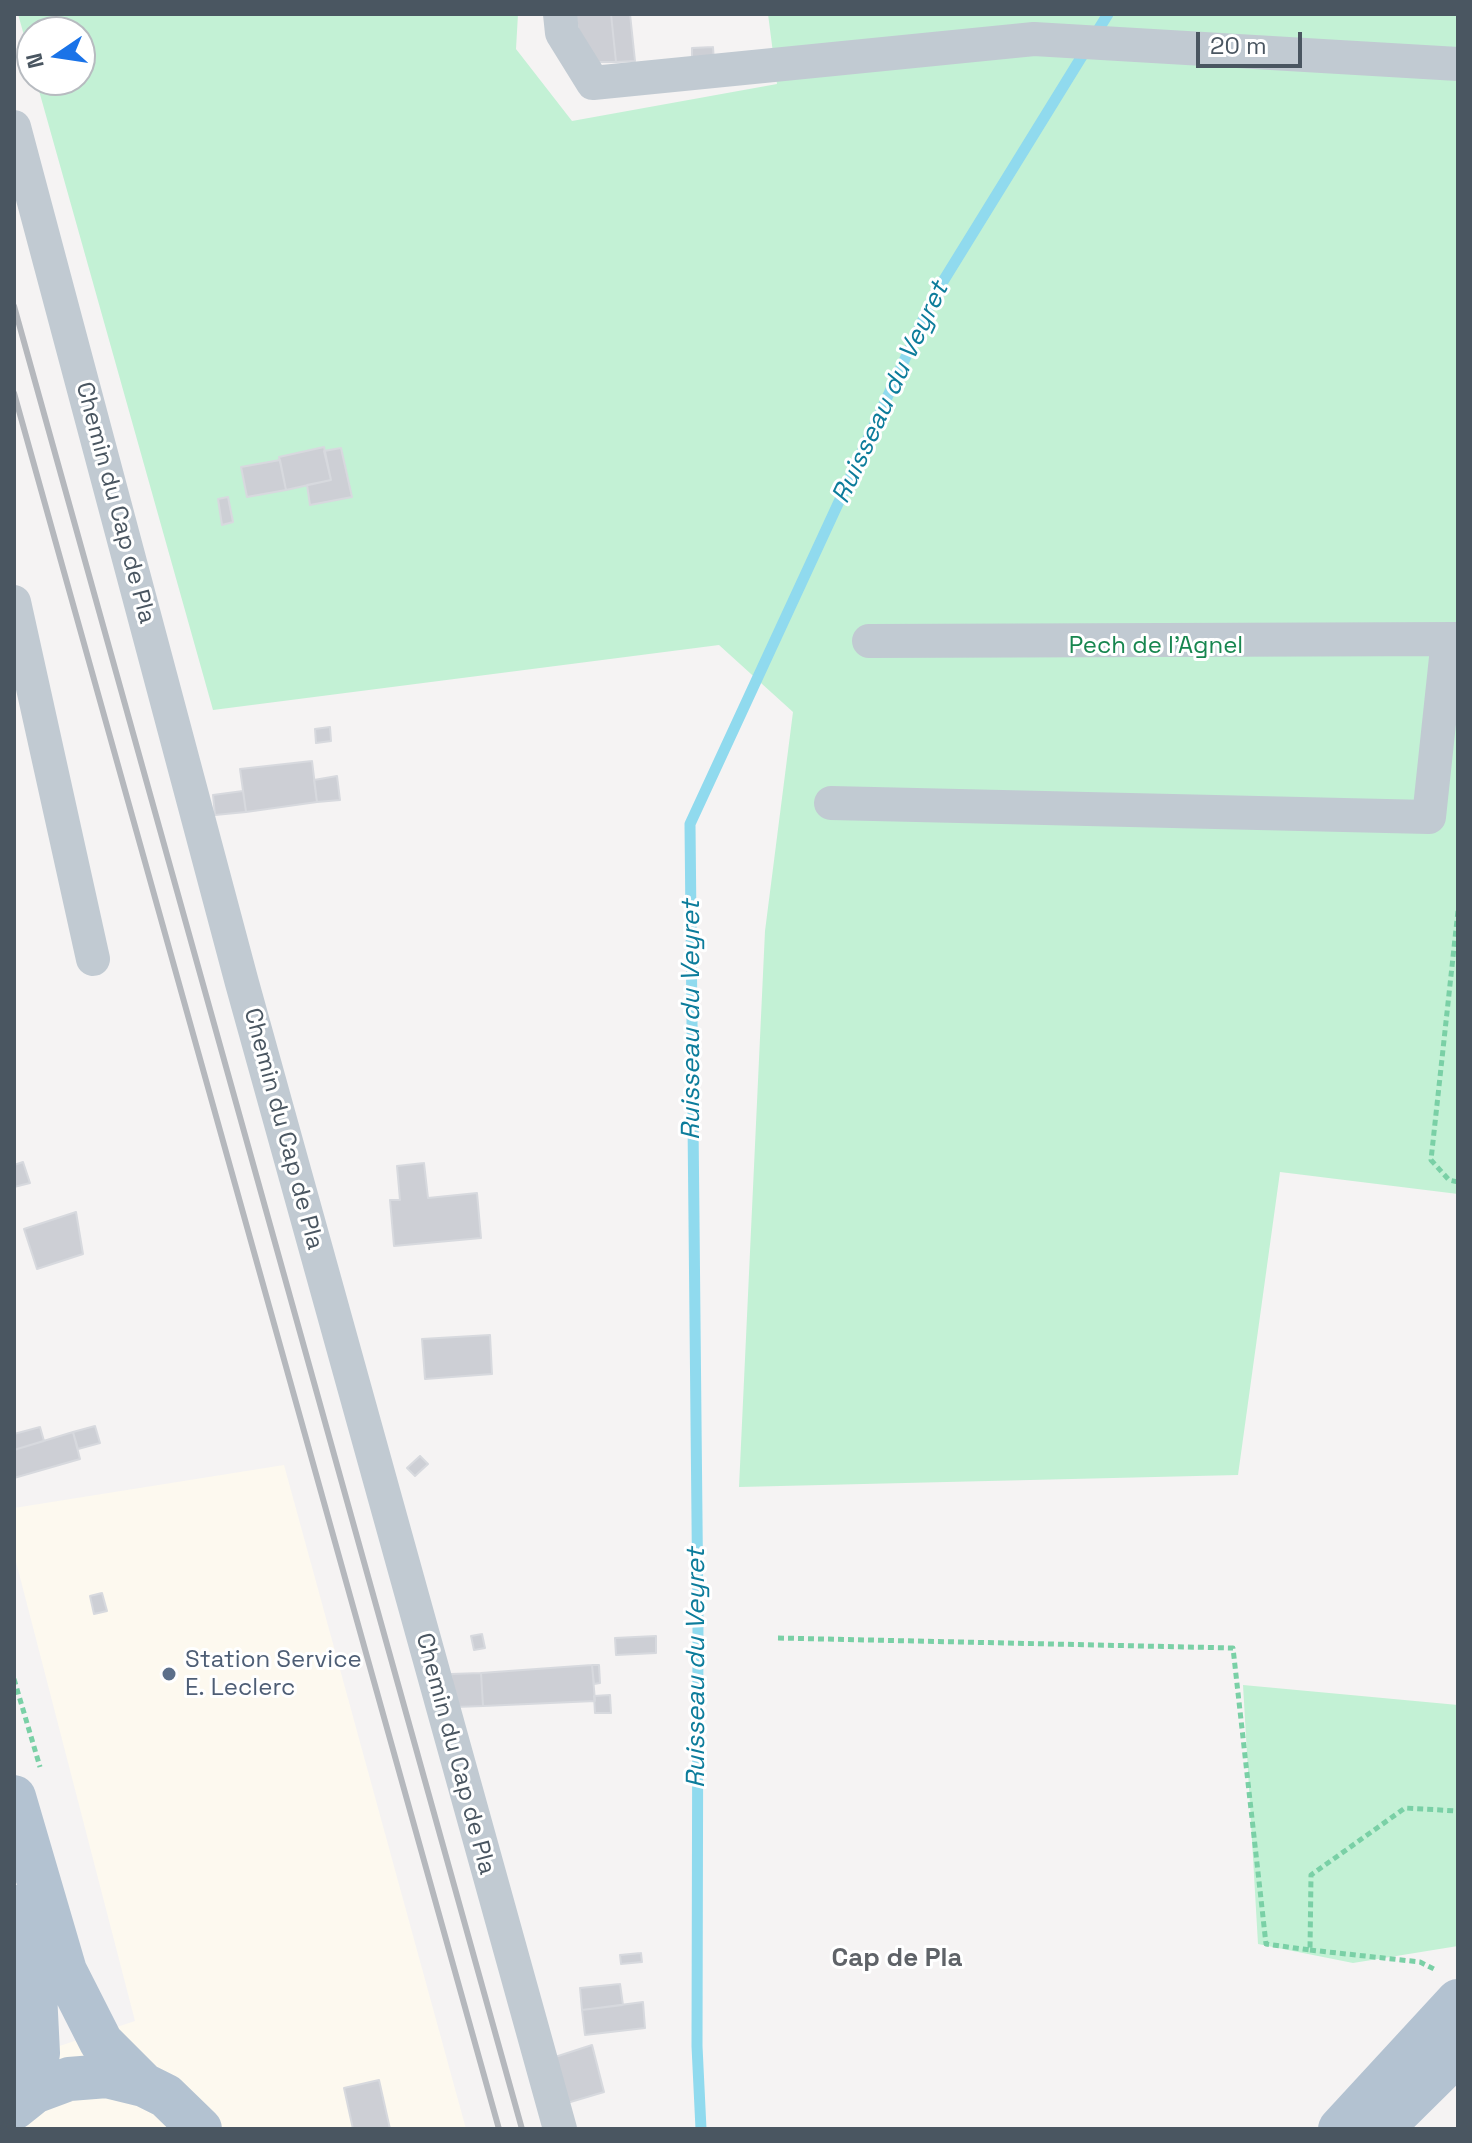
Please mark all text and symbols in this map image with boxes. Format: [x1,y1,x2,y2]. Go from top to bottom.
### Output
north arrow [16,16,96,96]
scale bar [1200,16,1306,66]
text: 20 m [1210,30,1267,61]
text: N [19,51,50,71]
water label: Ruisseau du Veyret [826,277,956,509]
street label: Chemin du Cap de Pla [69,379,161,627]
park label: Pech de l'Agnel [1069,632,1243,660]
water label: Ruisseau du Veyret [676,900,708,1140]
street label: Chemin du Cap de Pla [237,1005,329,1253]
water label: Ruisseau du Veyret [681,1548,713,1788]
street label: Chemin du Cap de Pla [409,1630,501,1878]
place label: Station Service E. Leclerc [185,1646,362,1702]
marker: Station Service E. Leclerc [160,1665,178,1683]
district label: Cap de Pla [832,1943,962,1975]

